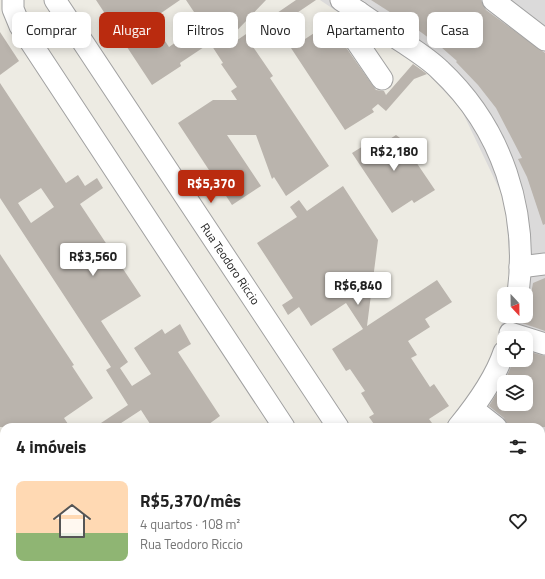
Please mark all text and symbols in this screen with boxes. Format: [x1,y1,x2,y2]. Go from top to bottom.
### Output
chip: Comprar [12,12,91,48]
chip: Alugar [99,12,165,48]
chip: Filtros [173,12,238,48]
chip: Novo [246,12,305,48]
chip: Apartamento [313,12,419,48]
chip: Casa [427,12,483,48]
pin: R$2,180 [357,138,431,172]
text: R$2,180 [370,141,418,161]
pin: R$5,370 [174,170,248,204]
text: R$5,370 [187,173,235,193]
street label: Rua Teodoro Riccio [196,219,265,308]
pin: R$3,560 [56,243,130,277]
text: R$3,560 [69,246,117,266]
pin: R$6,840 [321,272,395,306]
text: R$6,840 [334,275,382,295]
north arrow [497,287,533,323]
map controls [497,287,533,411]
button: locate [497,331,533,367]
button: layers [497,375,533,411]
text: 4 imóveis [16,434,86,460]
icon: filters [507,436,529,458]
text: R$5,370/mês [140,488,241,514]
icon: home [48,497,96,545]
icon: heart [507,510,529,532]
text: 4 quartos · 108 m² [140,514,240,534]
text: Rua Teodoro Riccio [140,534,243,554]

